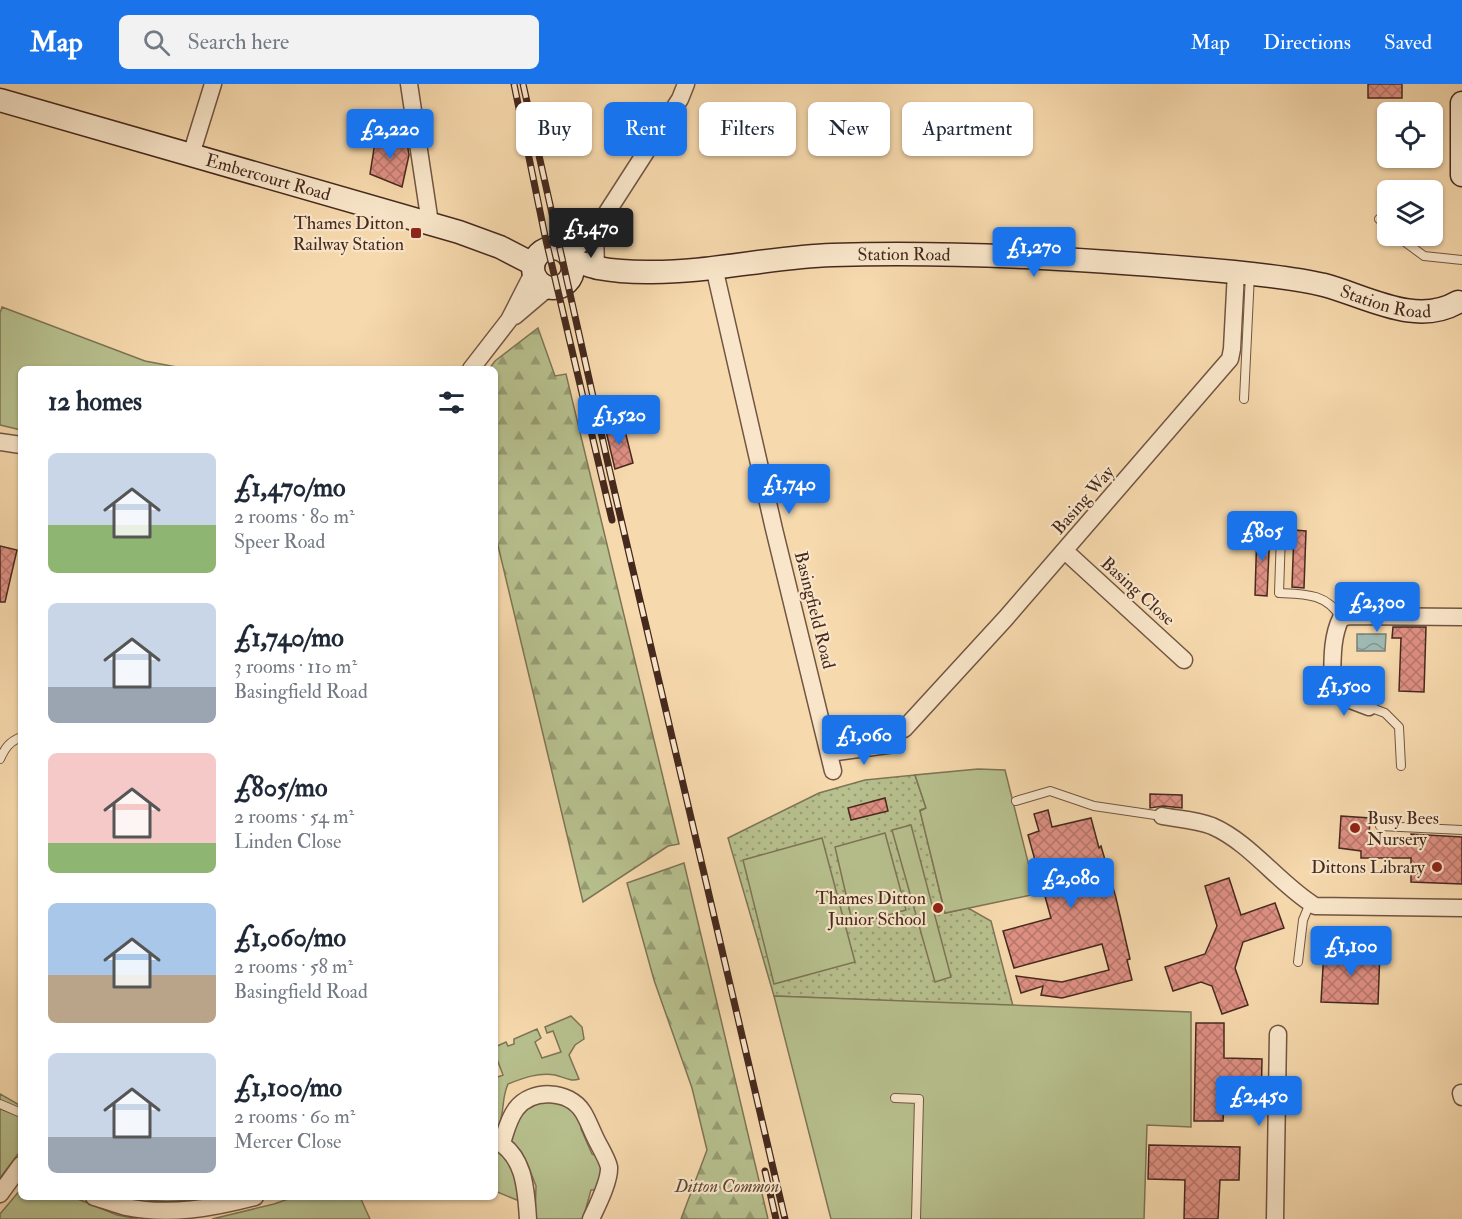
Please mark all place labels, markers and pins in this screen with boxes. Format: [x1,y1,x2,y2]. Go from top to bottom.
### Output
pin: £2,220 [341,109,439,160]
pin: £1,470 [542,208,640,259]
place label: Thames Ditton Railway Station [293,212,404,256]
marker: Thames Ditton Railway Station [409,226,423,240]
pin: £1,270 [985,227,1083,278]
pin: £1,520 [570,395,668,446]
pin: £1,740 [740,464,838,515]
pin: £805 [1226,511,1298,562]
pin: £2,300 [1328,582,1426,633]
pin: £1,500 [1295,666,1393,717]
pin: £1,060 [815,715,913,766]
place label: Busy Bees Nursery [1367,807,1439,851]
marker: Busy Bees Nursery [1348,821,1362,835]
place label: Dittons Library [1311,856,1426,879]
pin: £2,080 [1022,858,1120,909]
marker: Dittons Library [1430,860,1444,874]
place label: Thames Ditton Junior School [816,887,926,931]
marker: Thames Ditton Junior School [931,901,945,915]
pin: £1,100 [1302,926,1400,977]
pin: £2,450 [1210,1076,1308,1127]

